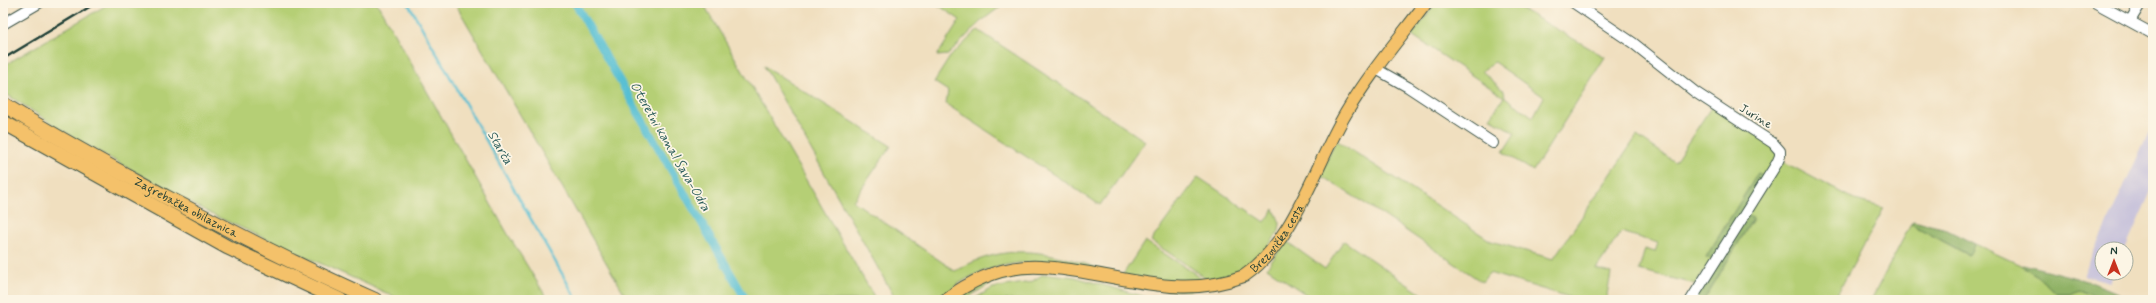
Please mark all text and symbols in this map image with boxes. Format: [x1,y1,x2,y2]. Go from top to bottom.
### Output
water label: Oteretni kanal Sava-Odra [626,79,714,215]
street label: Jurine [1736,101,1775,133]
water label: Starča [483,128,516,168]
street label: Zagrebačka obilaznica [130,174,241,242]
street label: Brezovička cesta [1247,202,1308,277]
north arrow [2094,241,2134,281]
text: N [2110,245,2118,259]

